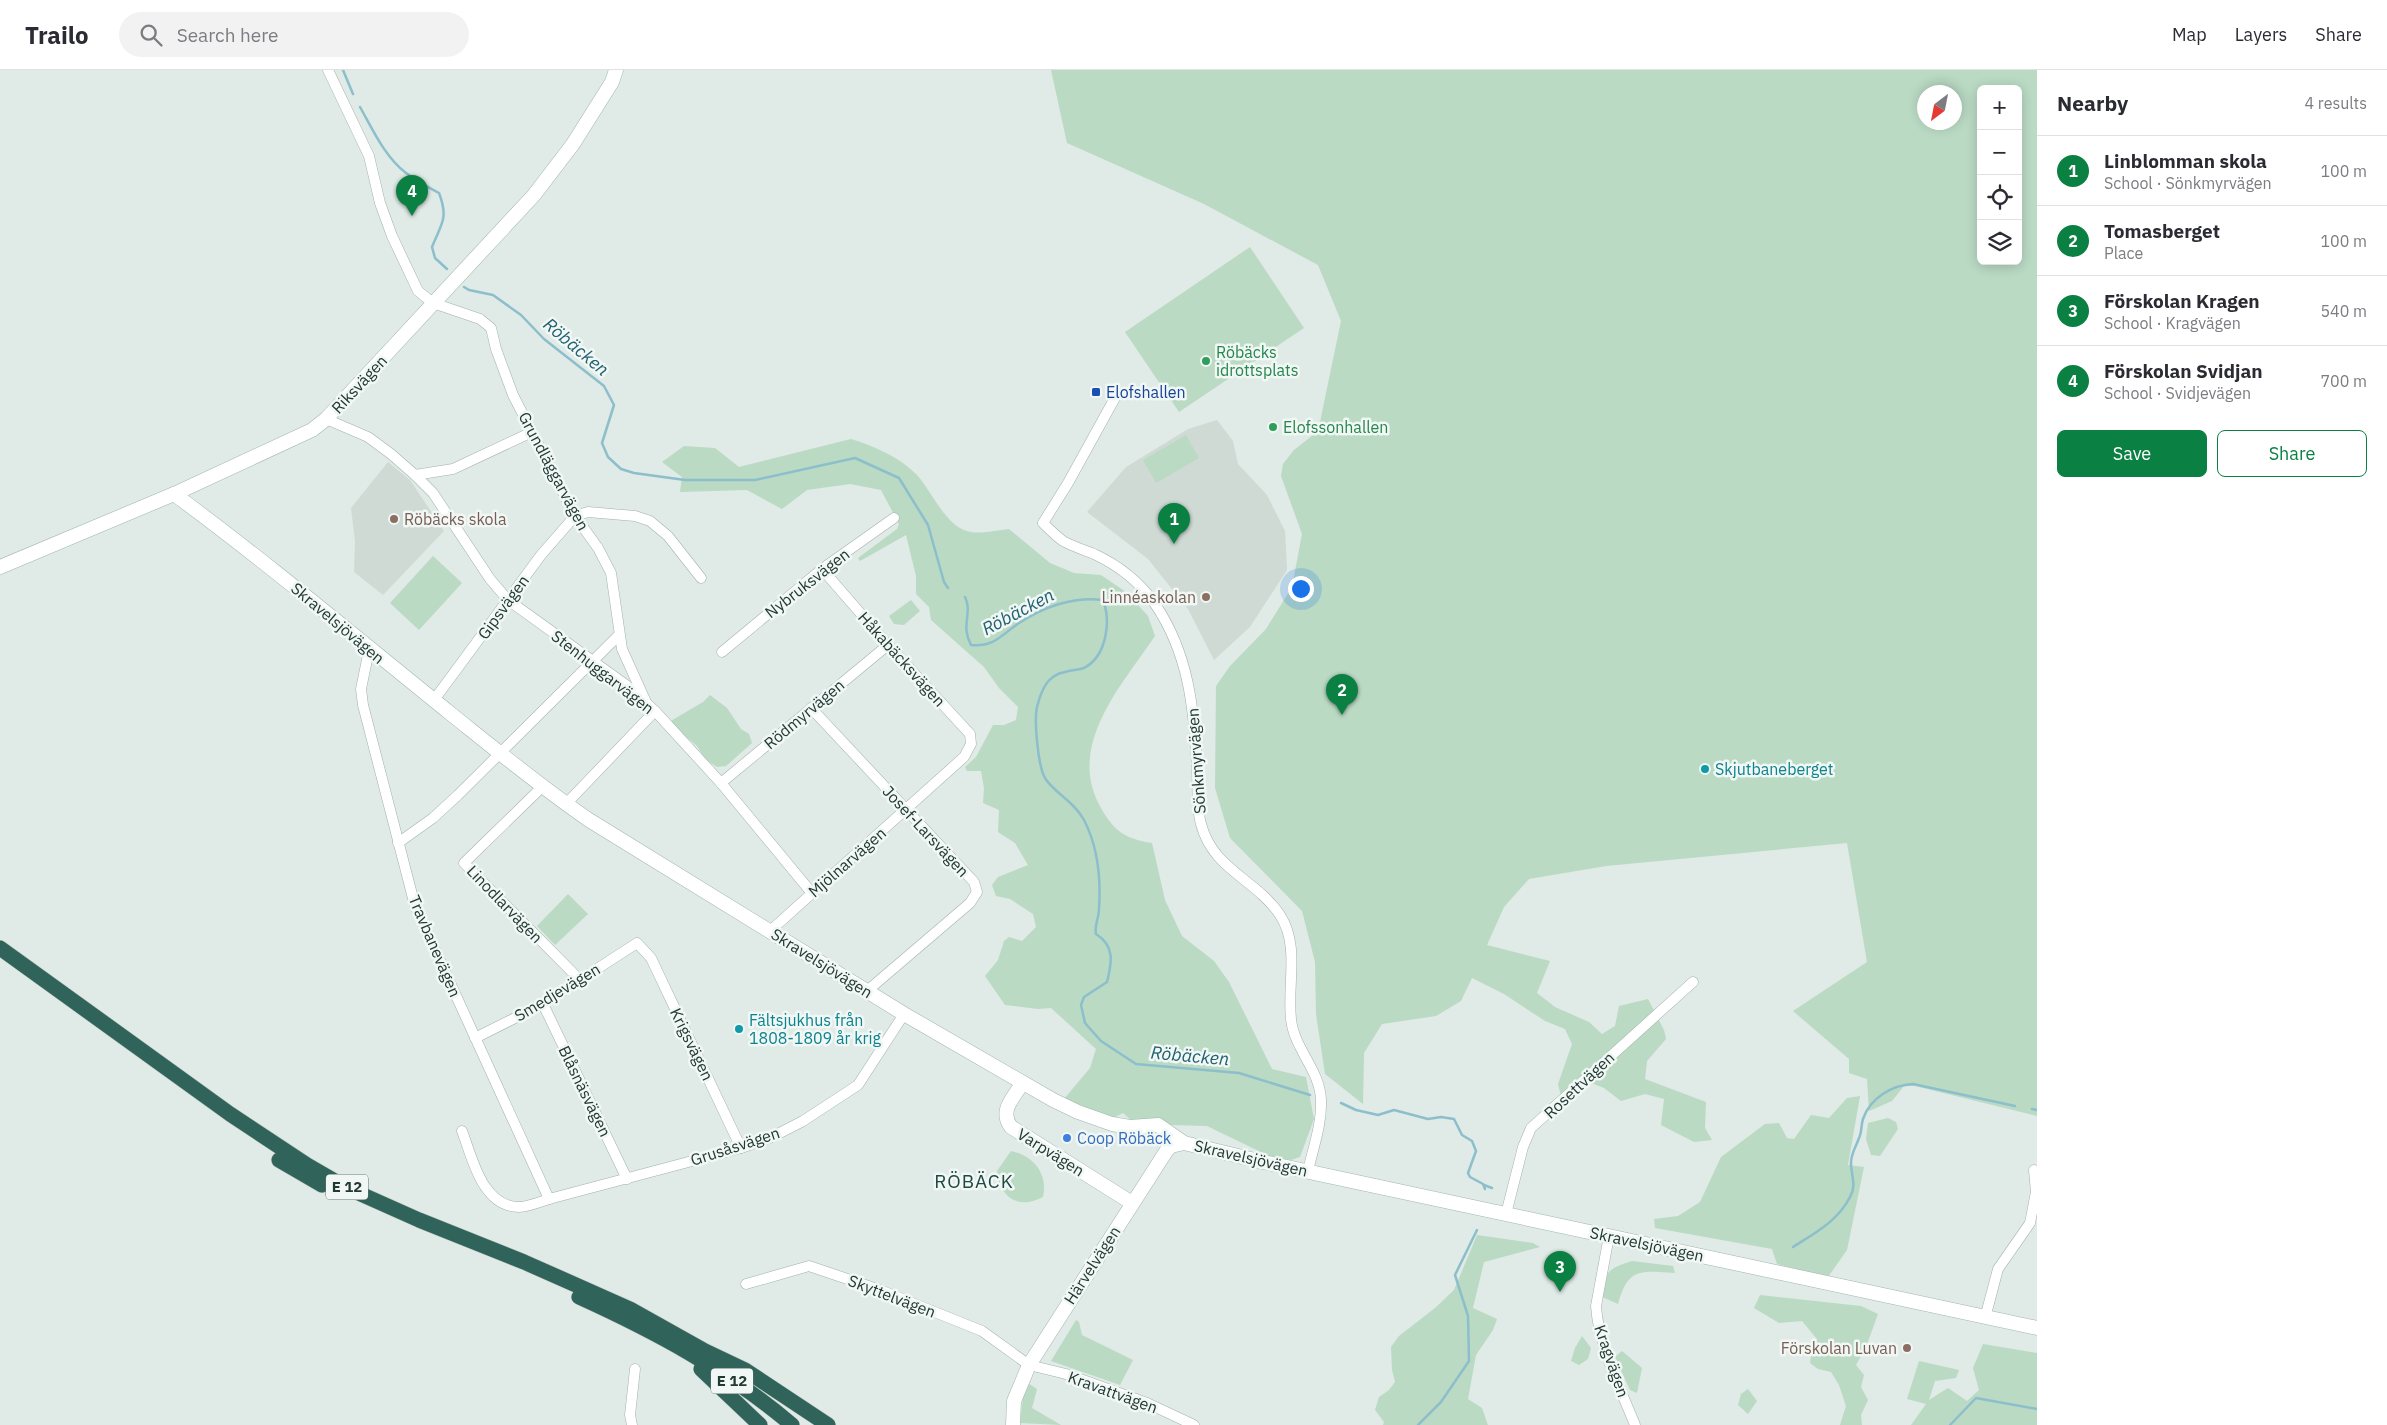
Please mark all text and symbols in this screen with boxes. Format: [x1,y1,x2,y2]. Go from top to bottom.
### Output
search box [119,12,469,57]
text: Trailo [25,19,89,51]
icon: search [137,21,165,49]
text: Search here [177,23,278,47]
text: Map [2172,23,2207,46]
text: Layers [2235,23,2287,46]
text: Share [2315,23,2362,46]
north arrow [1917,85,1962,130]
map controls [1977,85,2022,265]
button: + [1977,85,2022,130]
text: Nearby [2057,89,2128,117]
text: 4 results [2304,93,2367,113]
button: − [1977,130,2022,175]
text: Linblomman skola [2104,149,2267,173]
text: 1 [2068,161,2078,181]
text: 100 m [2320,161,2367,181]
text: School · Sönkmyrvägen [2104,173,2272,193]
pin: 4 [396,175,428,216]
button: locate [1977,175,2022,220]
text: Tomasberget [2104,219,2220,243]
button: layers [1977,220,2022,265]
text: 2 [2068,231,2078,251]
text: 100 m [2320,231,2367,251]
text: Place [2104,243,2143,263]
text: Förskolan Kragen [2104,289,2260,313]
text: 3 [2068,301,2078,321]
text: 540 m [2320,301,2367,321]
water label: Röbäcken [539,313,614,381]
text: School · Kragvägen [2104,313,2241,333]
place label: Röbäcks idrottsplats [1216,342,1299,380]
street label: Riksvägen [327,351,391,417]
marker: Röbäcks idrottsplats [1200,355,1212,367]
text: Förskolan Svidjan [2104,359,2263,383]
text: 4 [2068,371,2078,391]
text: 700 m [2320,371,2367,391]
place label: Elofshallen [1106,382,1186,402]
text: School · Svidjevägen [2104,383,2251,403]
marker: Elofshallen [1090,386,1102,398]
street label: Grundläggarvägen [514,408,594,534]
place label: Elofssonhallen [1283,417,1388,437]
marker: Elofssonhallen [1267,421,1279,433]
button: Save [2057,430,2207,477]
button: Share [2217,430,2367,477]
pin: 1 [1158,503,1190,544]
place label: Röbäcks skola [404,509,507,529]
marker: Röbäcks skola [388,513,400,525]
street label: Nybruksvägen [761,544,853,622]
street label: Gipsvägen [473,571,533,643]
your location [1288,576,1314,602]
street label: Skravelsjövägen [287,578,389,668]
water label: Röbäcken [978,583,1058,640]
place label: Linnéaskolan [1102,587,1196,607]
marker: Linnéaskolan [1200,591,1212,603]
street label: Håkabäcksvägen [854,607,950,711]
street label: Stenhuggarvägen [548,626,658,718]
pin: 2 [1326,674,1358,715]
street label: Rödmyrvägen [760,675,848,753]
street label: Sönkmyrvägen [1182,707,1210,815]
place label: Skjutbaneberget [1715,759,1833,779]
marker: Skjutbaneberget [1699,763,1711,775]
street label: Josef-Larsvägen [879,781,973,881]
street label: Mjölnarvägen [804,823,890,901]
street label: Linodlarvägen [463,861,547,947]
street label: Travbanevägen [405,892,465,1000]
street label: Skravelsjövägen [768,924,876,1002]
street label: Smedjevägen [510,959,604,1025]
street label: Krigsvägen [666,1004,718,1084]
place label: Fältsjukhus från 1808-1809 år krig [749,1010,881,1048]
marker: Fältsjukhus från 1808-1809 år krig [733,1023,745,1035]
water label: Röbäcken [1150,1041,1230,1070]
street label: Blåsnäsvägen [554,1042,616,1140]
street label: Rosettvägen [1540,1047,1618,1123]
street label: Grusåsvägen [688,1122,782,1170]
street label: Varpvägen [1014,1124,1088,1180]
place label: Coop Röbäck [1077,1128,1172,1148]
marker: Coop Röbäck [1061,1132,1073,1144]
street label: Skravelsjövägen [1192,1135,1310,1181]
district label: RÖBÄCK [934,1169,1014,1193]
road number: E 12 [326,1174,368,1200]
street label: Härvelvägen [1059,1222,1125,1308]
street label: Skravelsjövägen [1588,1222,1706,1266]
pin: 3 [1544,1251,1576,1292]
street label: Skyttelvägen [845,1270,939,1322]
street label: Kragvägen [1590,1322,1634,1400]
place label: Förskolan Luvan [1781,1338,1897,1358]
marker: Förskolan Luvan [1901,1342,1913,1354]
street label: Kravattvägen [1065,1367,1161,1417]
road number: E 12 [711,1368,753,1394]

